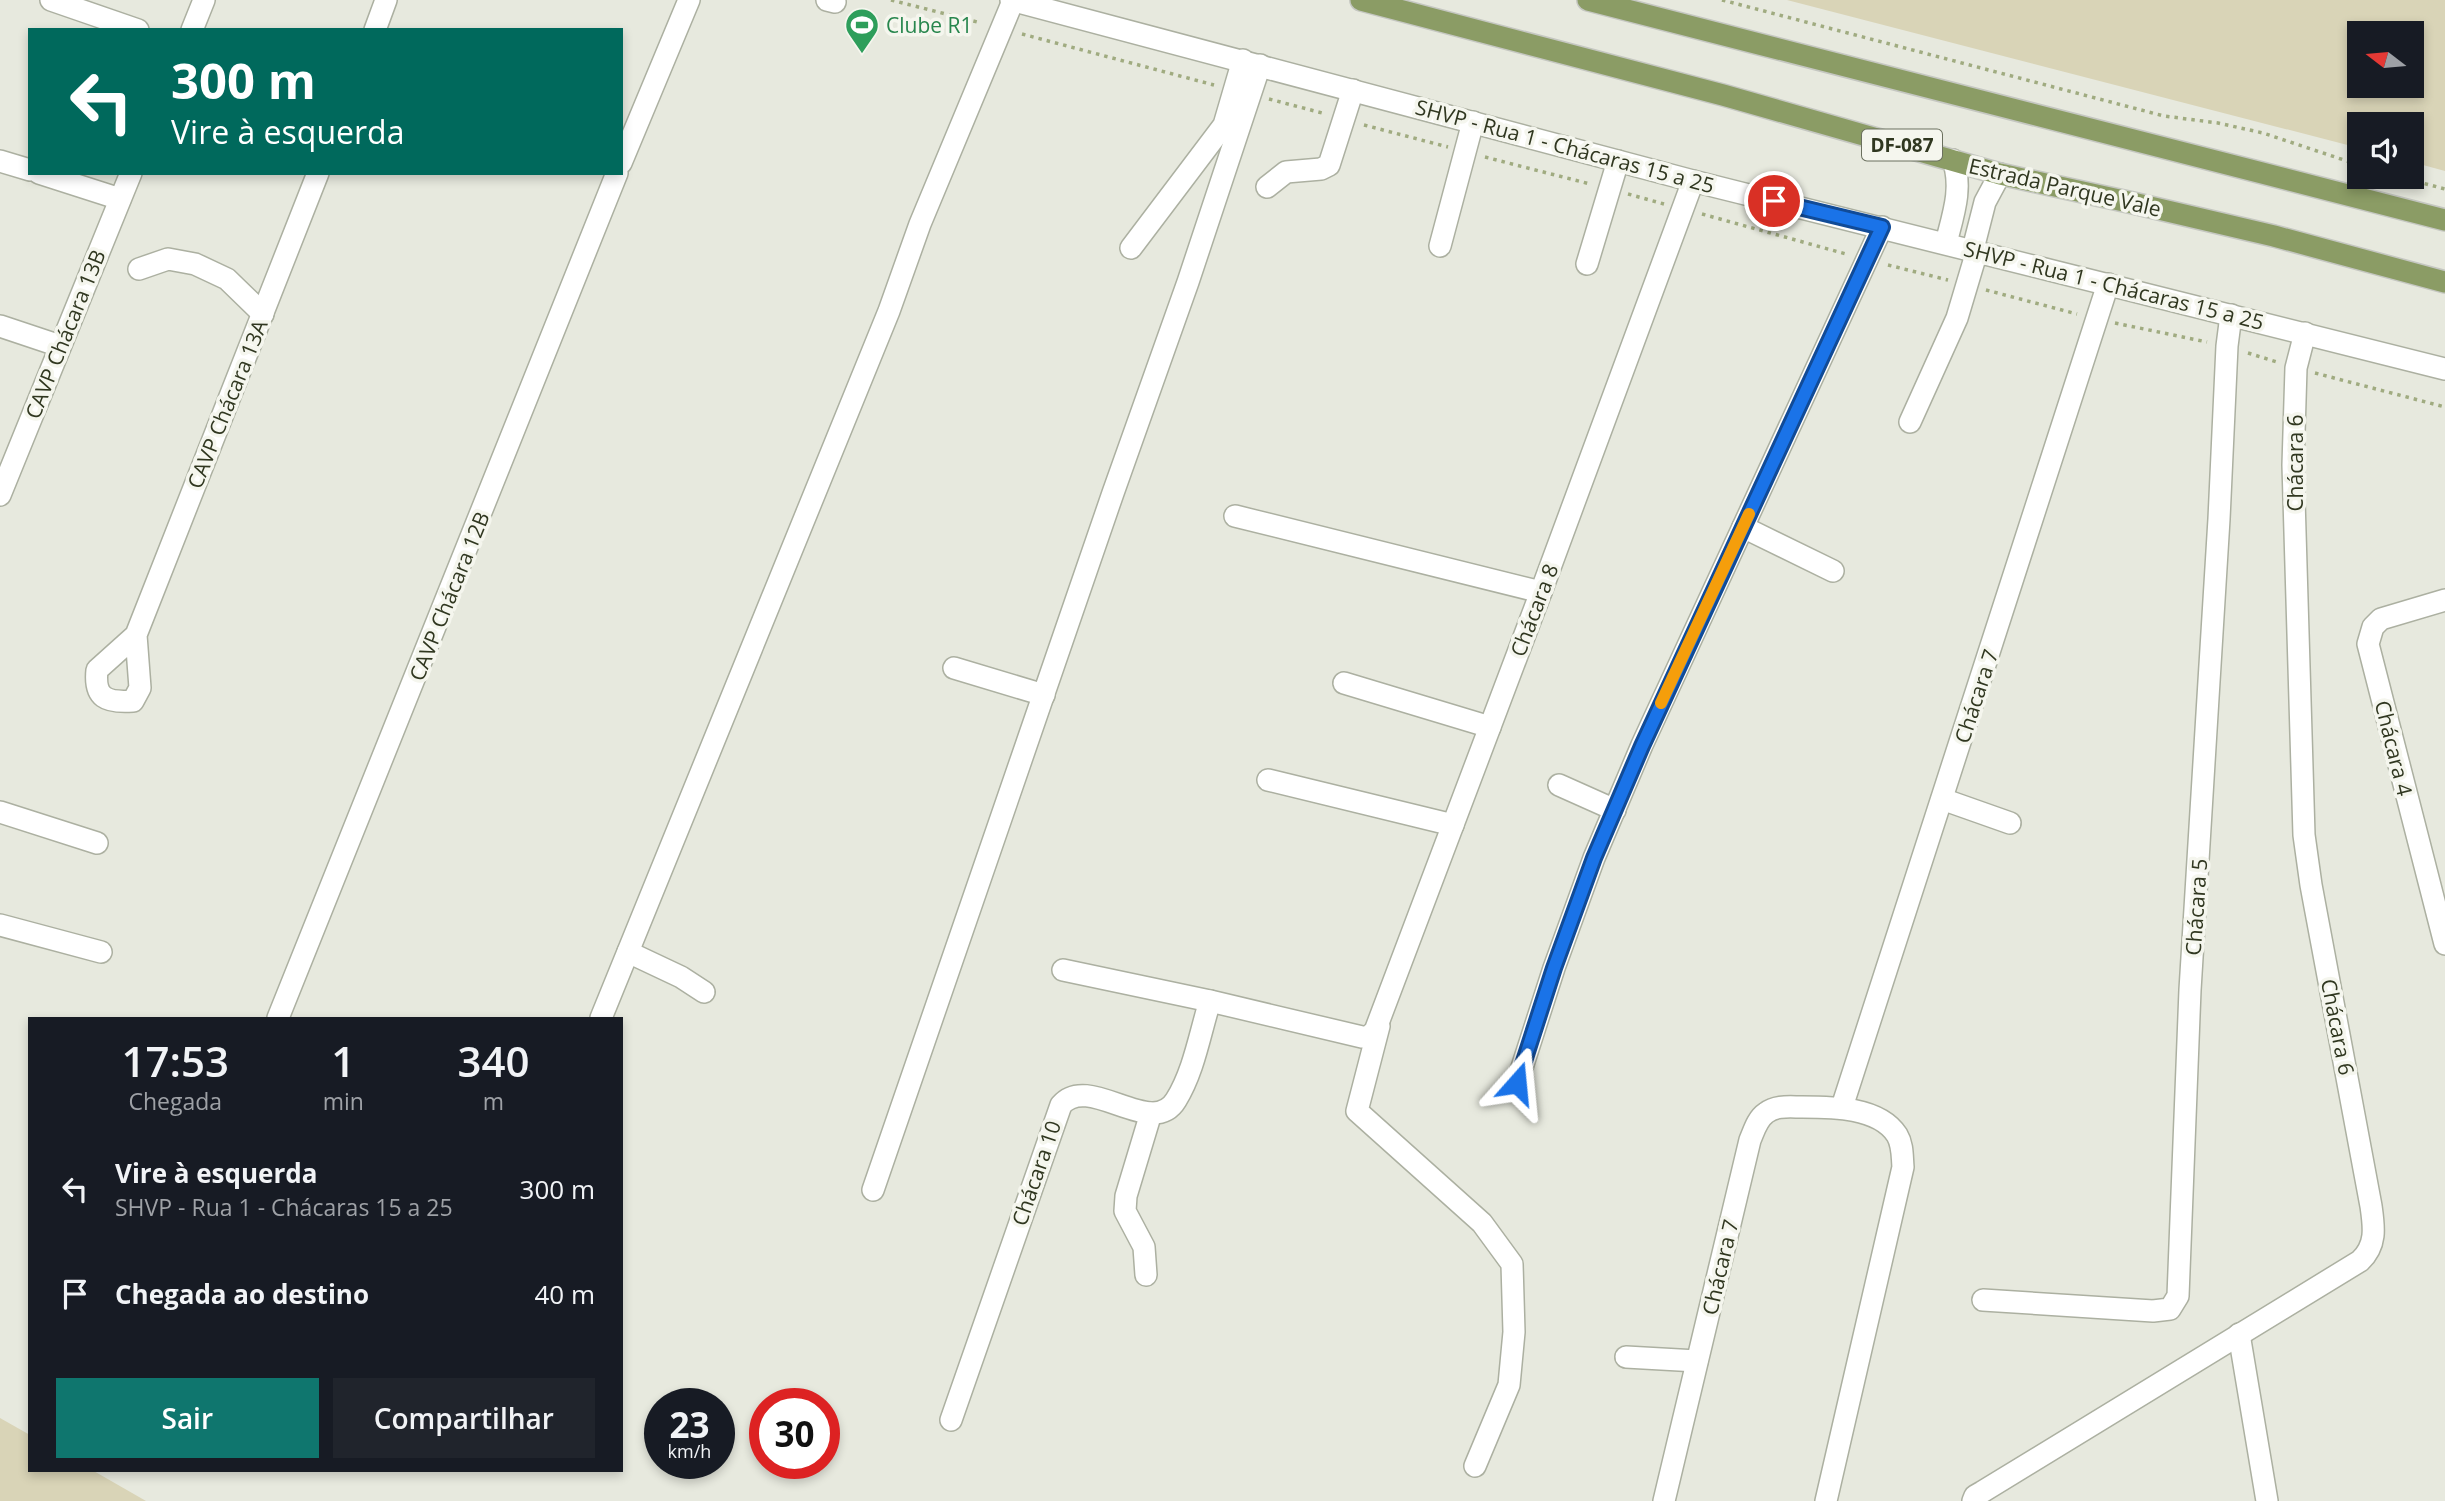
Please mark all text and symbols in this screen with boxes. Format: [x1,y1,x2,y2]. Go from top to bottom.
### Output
sports icon: Clube R1 [843,6,881,55]
place label: Clube R1 [886,11,972,39]
north arrow [2347,21,2424,98]
map controls [2347,21,2424,189]
text: 300 m [171,47,316,113]
icon: left [56,56,147,147]
street label: SHVP - Rua 1 - Chácaras 15 a 25 [1412,93,1718,199]
text: Vire à esquerda [171,110,404,153]
button: sound [2347,112,2424,189]
road number: DF-087 [1862,130,1942,160]
street label: Estrada Parque Vale [1966,151,2164,223]
pin [1744,171,1804,231]
icon: arrive [1755,182,1793,220]
street label: SHVP - Rua 1 - Chácaras 15 a 25 [1961,234,2267,336]
street label: CAVP Chácara 13B [18,245,112,423]
street label: CAVP Chácara 13A [180,315,274,493]
street label: Chácara 6 [2281,414,2309,512]
street label: CAVP Chácara 12B [402,507,496,685]
street label: Chácara 8 [1504,560,1564,660]
street label: Chácara 7 [1948,645,2004,747]
street label: Chácara 4 [2369,697,2419,799]
street label: Chácara 5 [2179,858,2213,956]
street label: Chácara 6 [2315,977,2361,1077]
text: 17:53 [122,1032,229,1089]
text: 1 [331,1032,355,1089]
text: 340 [457,1032,529,1089]
position arrow [1480,1046,1554,1120]
text: Chegada [129,1085,222,1117]
text: min [323,1085,364,1117]
text: m [483,1085,504,1117]
street label: Chácara 10 [1005,1117,1067,1229]
text: Vire à esquerda [115,1155,317,1191]
icon: left [56,1170,94,1208]
text: 300 m [520,1171,595,1207]
text: SHVP - Rua 1 - Chácaras 15 a 25 [115,1191,453,1223]
street label: Chácara 7 [1695,1216,1745,1318]
icon: arrive [56,1275,94,1313]
text: Chegada ao destino [115,1276,369,1312]
text: 40 m [534,1276,595,1312]
button: Sair [56,1378,319,1458]
button: Compartilhar [333,1378,595,1458]
speed limit sign: 30 [749,1388,840,1479]
text: 23 [669,1401,710,1448]
text: km/h [668,1439,711,1463]

